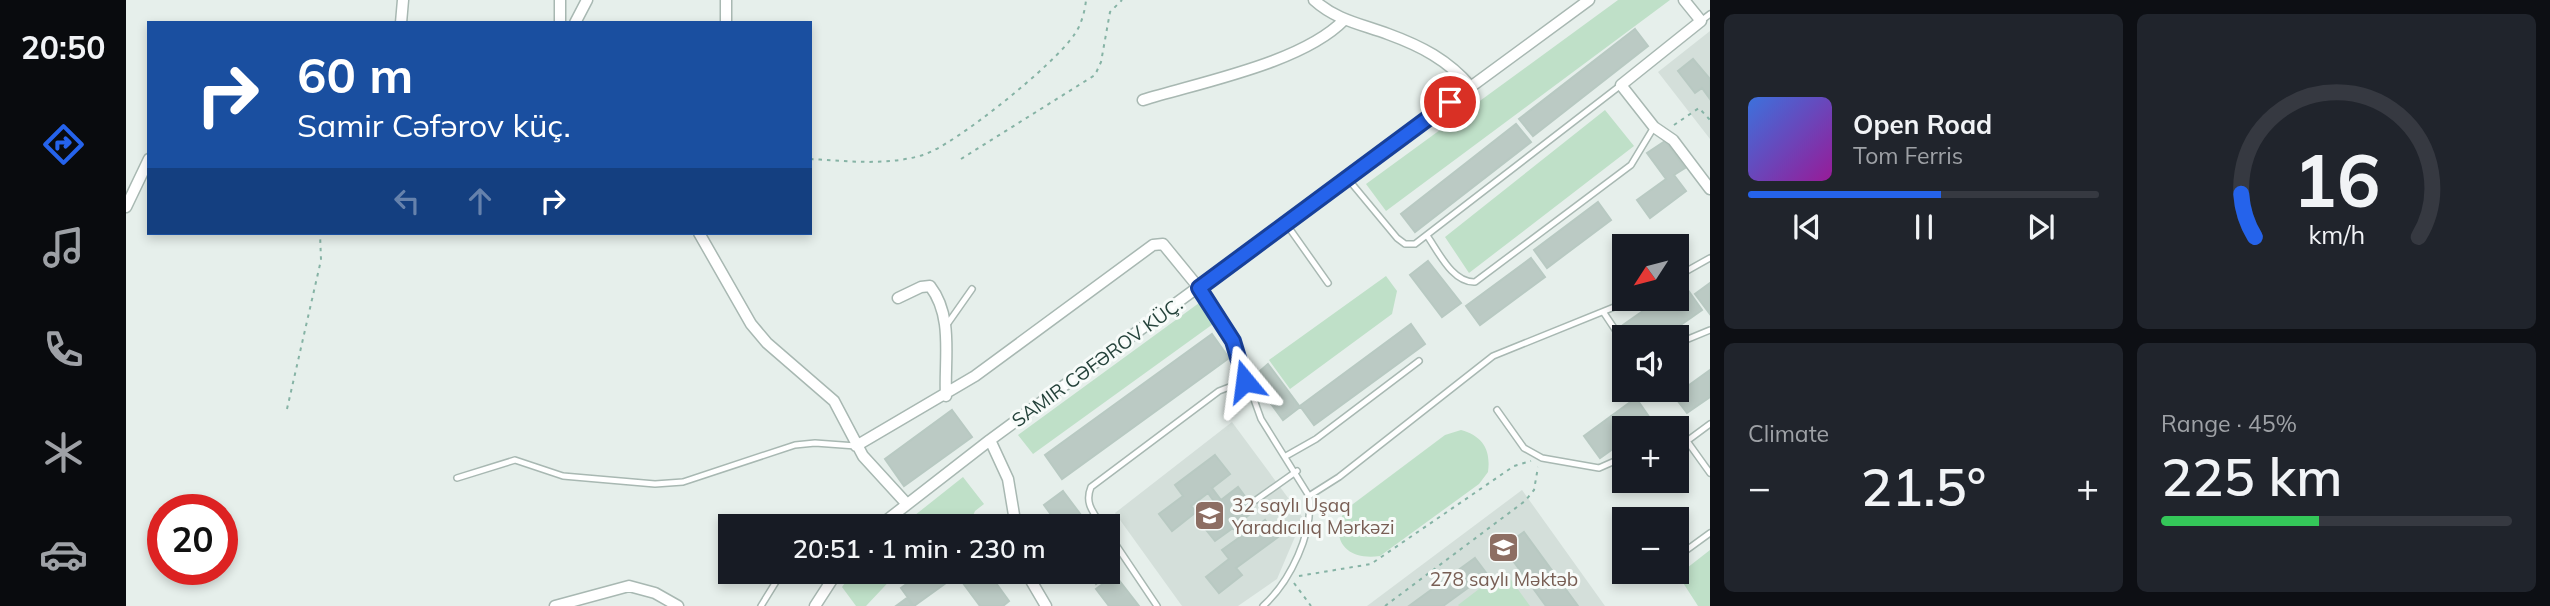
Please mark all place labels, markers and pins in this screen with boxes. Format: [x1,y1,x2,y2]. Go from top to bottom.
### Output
pin [1420,72,1480,132]
place label: 32 saylı Uşaq Yaradıcılıq Mərkəzi [1231,493,1395,539]
school or university icon: 32 saylı Uşaq Yaradıcılıq Mərkəzi [1192,499,1226,533]
school or university icon: 278 saylı Məktəb [1487,531,1521,565]
place label: 278 saylı Məktəb [1430,567,1578,591]

